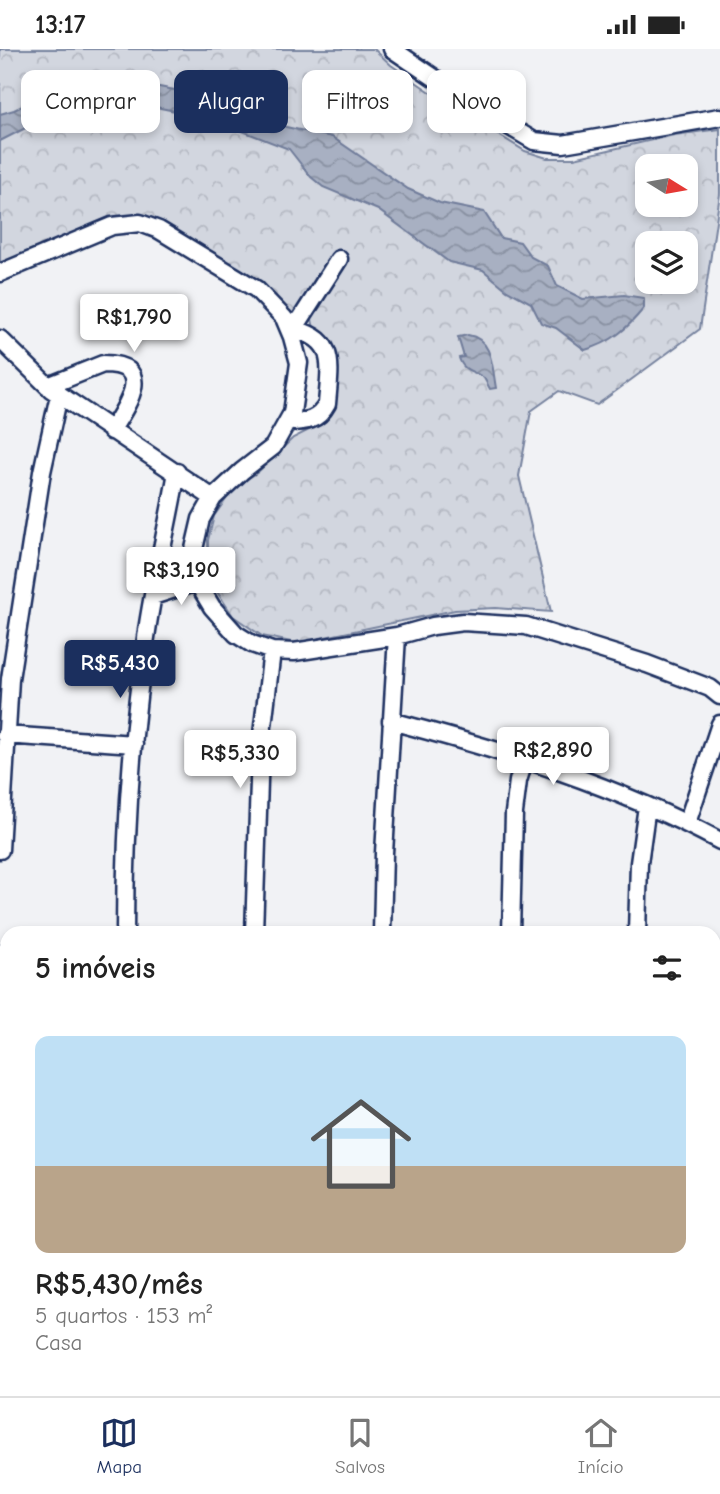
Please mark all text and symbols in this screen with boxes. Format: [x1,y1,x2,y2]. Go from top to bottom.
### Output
text: 13:17 [35,10,85,40]
chip: Comprar [21,70,160,133]
chip: Alugar [174,70,288,133]
chip: Filtros [302,70,413,133]
chip: Novo [427,70,526,133]
north arrow [635,154,698,217]
map controls [635,154,698,294]
button: layers [635,231,698,294]
pin: R$1,790 [69,295,199,354]
text: R$1,790 [96,303,172,330]
pin: R$3,190 [116,547,246,607]
text: R$3,190 [142,556,220,583]
pin: R$5,430 [55,641,185,700]
text: R$5,430 [80,649,160,676]
pin: R$2,890 [488,727,618,787]
pin: R$5,330 [175,731,305,790]
text: R$2,890 [513,736,593,763]
text: R$5,330 [200,739,280,766]
icon: filters [648,949,686,987]
text: 5 imóveis [35,951,155,986]
icon: home [298,1081,424,1207]
text: R$5,430/mês [35,1267,203,1302]
text: 5 quartos · 153 m² [35,1302,212,1329]
text: Casa [35,1329,82,1356]
tab: Mapa [96,1414,142,1478]
tab: Salvos [335,1414,385,1478]
tab: Início [578,1414,624,1478]

